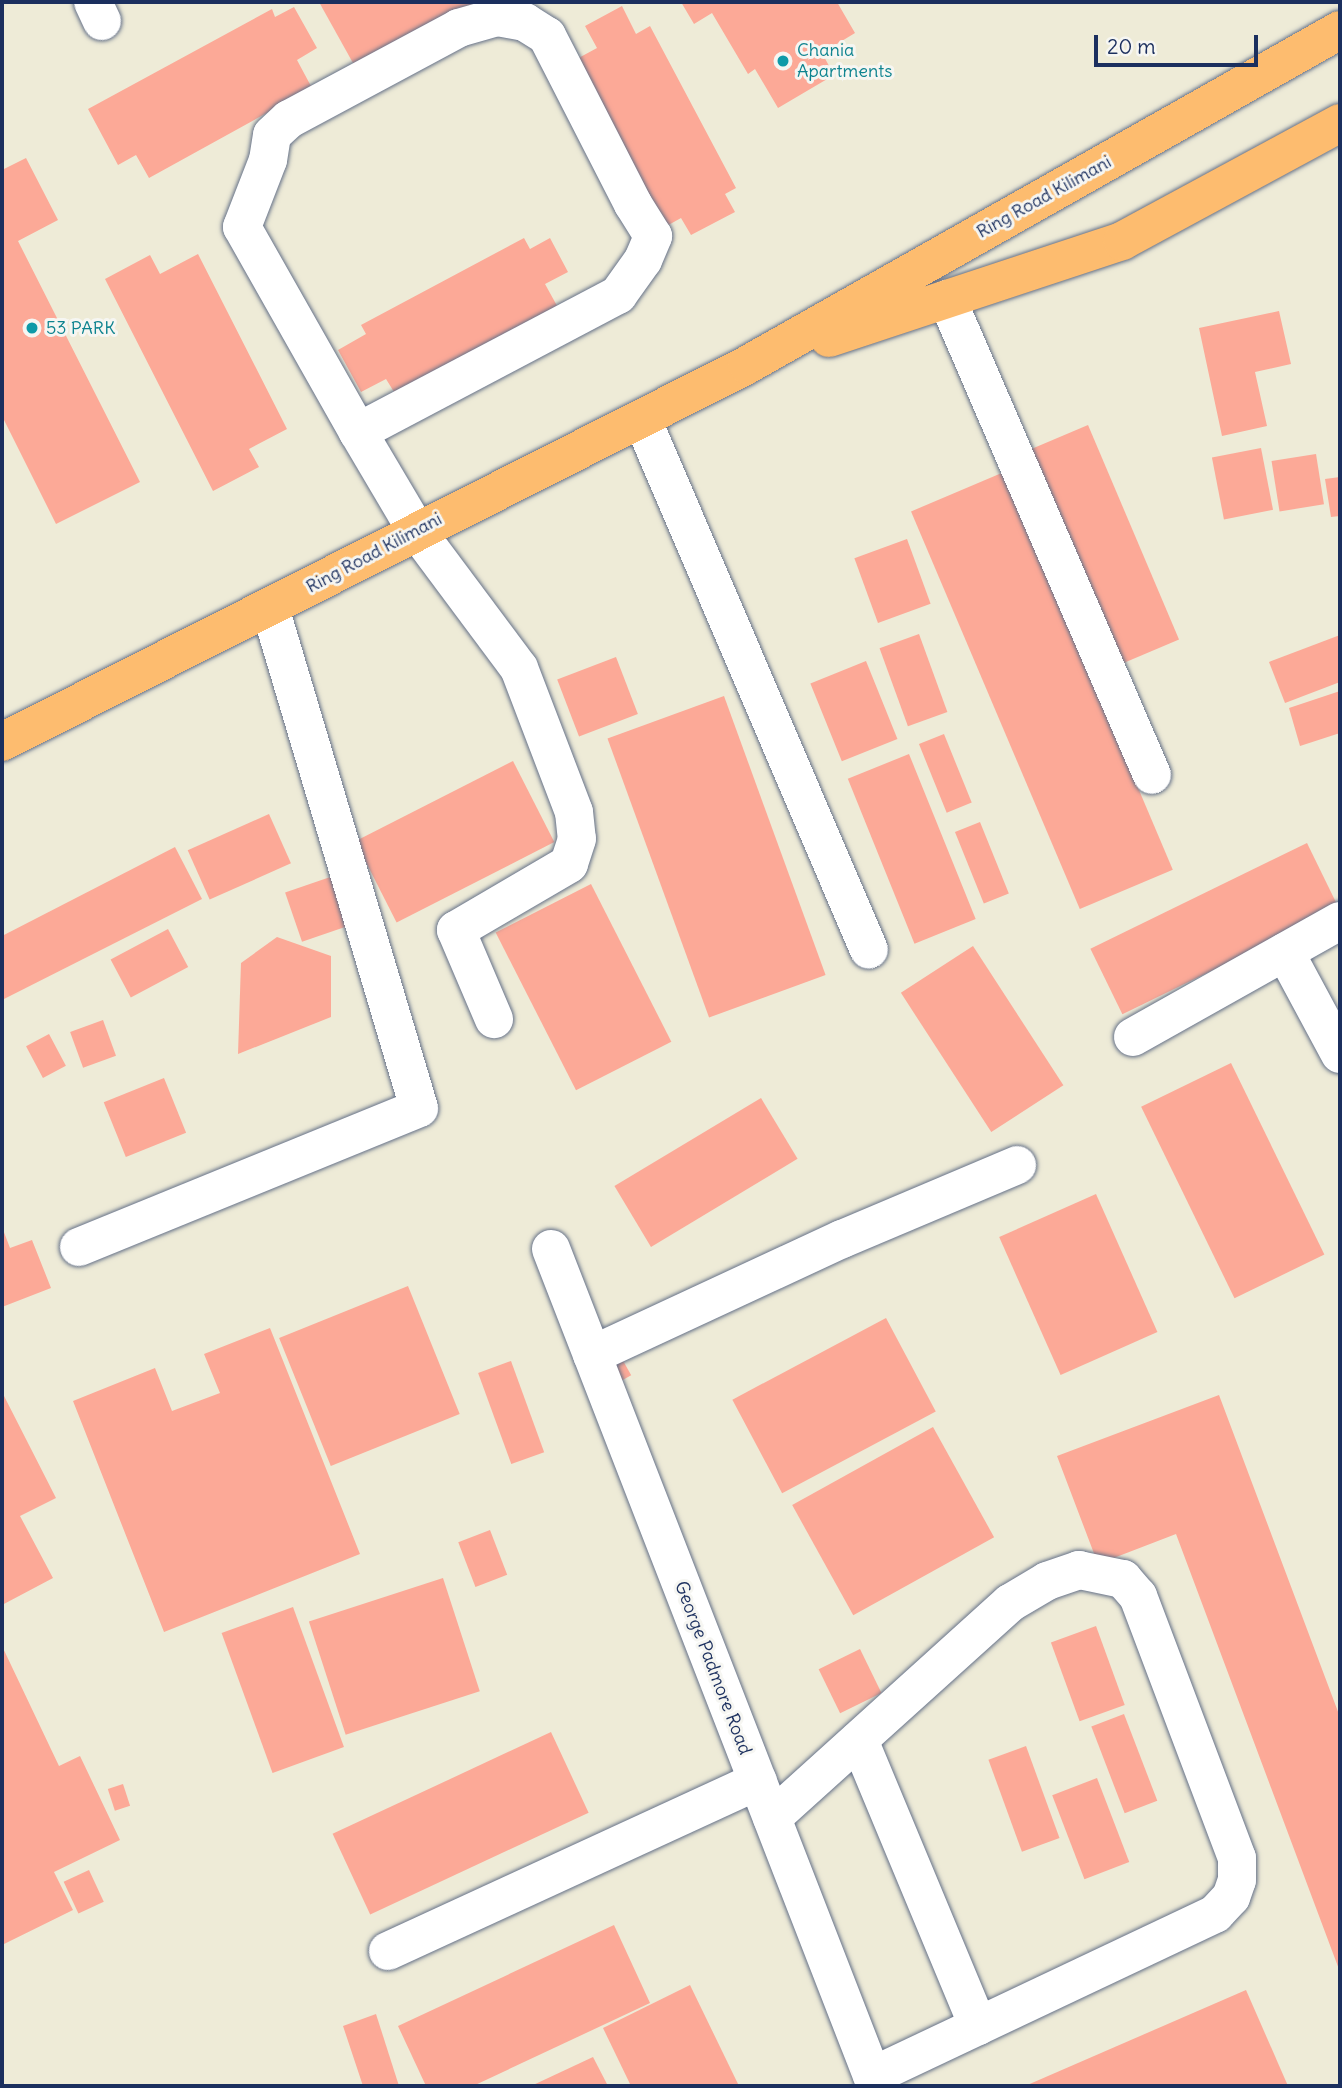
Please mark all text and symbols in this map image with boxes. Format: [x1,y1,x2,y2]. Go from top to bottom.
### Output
scale bar [1097,21,1262,65]
text: 20 m [1107,33,1156,60]
place label: Chania Apartments [797,40,893,82]
marker: Chania Apartments [775,53,791,69]
street label: Ring Road Kilimani [973,151,1115,243]
place label: 53 PARK [46,317,115,339]
marker: 53 PARK [24,320,40,336]
street label: Ring Road Kilimani [303,508,445,598]
street label: George Padmore Road [670,1578,756,1758]

